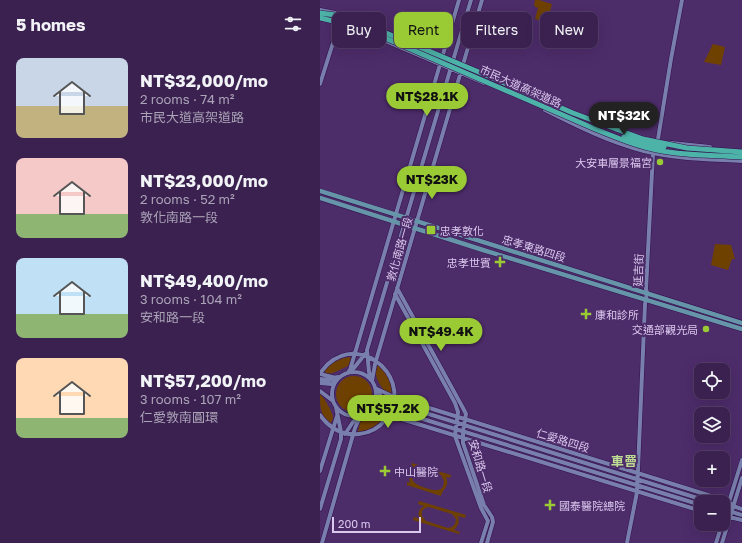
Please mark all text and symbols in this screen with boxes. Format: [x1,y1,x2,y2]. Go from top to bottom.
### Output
chip: Buy [332,12,386,48]
chip: Rent [394,12,453,48]
chip: Filters [461,12,532,48]
chip: New [540,12,598,48]
icon: filters [282,13,304,35]
text: 5 homes [16,14,86,35]
street label: 市民大道高架道路 [478,62,564,110]
text: NT$32,000/mo [140,70,268,91]
icon: home [48,74,96,122]
pin: NT$28.1K [386,83,468,117]
text: NT$28.1K [395,88,459,104]
text: 2 rooms · 74 m² [140,91,234,107]
pin: NT$32K [591,102,657,136]
text: NT$32K [598,107,650,123]
text: 市民大道高架道路 [140,109,244,125]
place label: 大安車層景福宮 [575,156,652,169]
marker: 大安車層景福宮 [655,157,665,167]
pin: NT$23K [399,166,465,200]
text: NT$23,000/mo [140,170,268,191]
text: NT$23K [406,171,458,187]
icon: home [48,174,96,222]
text: 2 rooms · 52 m² [140,191,235,207]
text: 敦化南路一段 [140,209,218,225]
street label: 敦化南路一段 [384,215,414,283]
marker: 忠孝敦化 [425,224,437,236]
place label: 忠孝敦化 [440,224,484,237]
street label: 忠孝東路四段 [501,232,567,264]
street label: 延吉街 [631,253,645,287]
place label: 忠孝世賓 [447,256,491,269]
marker: 忠孝世賓 [494,256,506,268]
text: NT$49,400/mo [140,270,268,291]
icon: home [48,274,96,322]
text: 3 rooms · 104 m² [140,291,242,307]
marker: 康和診所 [580,308,592,320]
place label: 康和診所 [595,308,639,321]
text: 安和路一段 [140,309,205,325]
pin: NT$49.4K [400,318,482,352]
text: NT$49.4K [408,323,474,339]
place label: 交通部觀光局 [632,323,698,336]
marker: 交通部觀光局 [701,324,711,334]
map controls [694,363,730,531]
button: locate [694,363,730,399]
text: NT$57,200/mo [140,370,266,391]
icon: home [48,374,96,422]
text: 3 rooms · 107 m² [140,391,241,407]
pin: NT$57.2K [347,395,429,429]
text: NT$57.2K [356,400,420,416]
button: layers [694,407,730,443]
text: 仁愛敦南圓環 [140,409,218,425]
street label: 仁愛路四段 [535,426,591,454]
street label: 安和路一段 [467,438,495,494]
button: + [694,451,730,487]
district label: 車罾 [611,453,637,469]
marker: 中山醫院 [379,465,391,477]
place label: 中山醫院 [394,465,438,478]
button: − [694,495,730,531]
marker: 國泰醫院總院 [544,499,556,511]
place label: 國泰醫院總院 [559,499,625,512]
scale bar [332,515,421,534]
text: 200 m [338,517,371,530]

